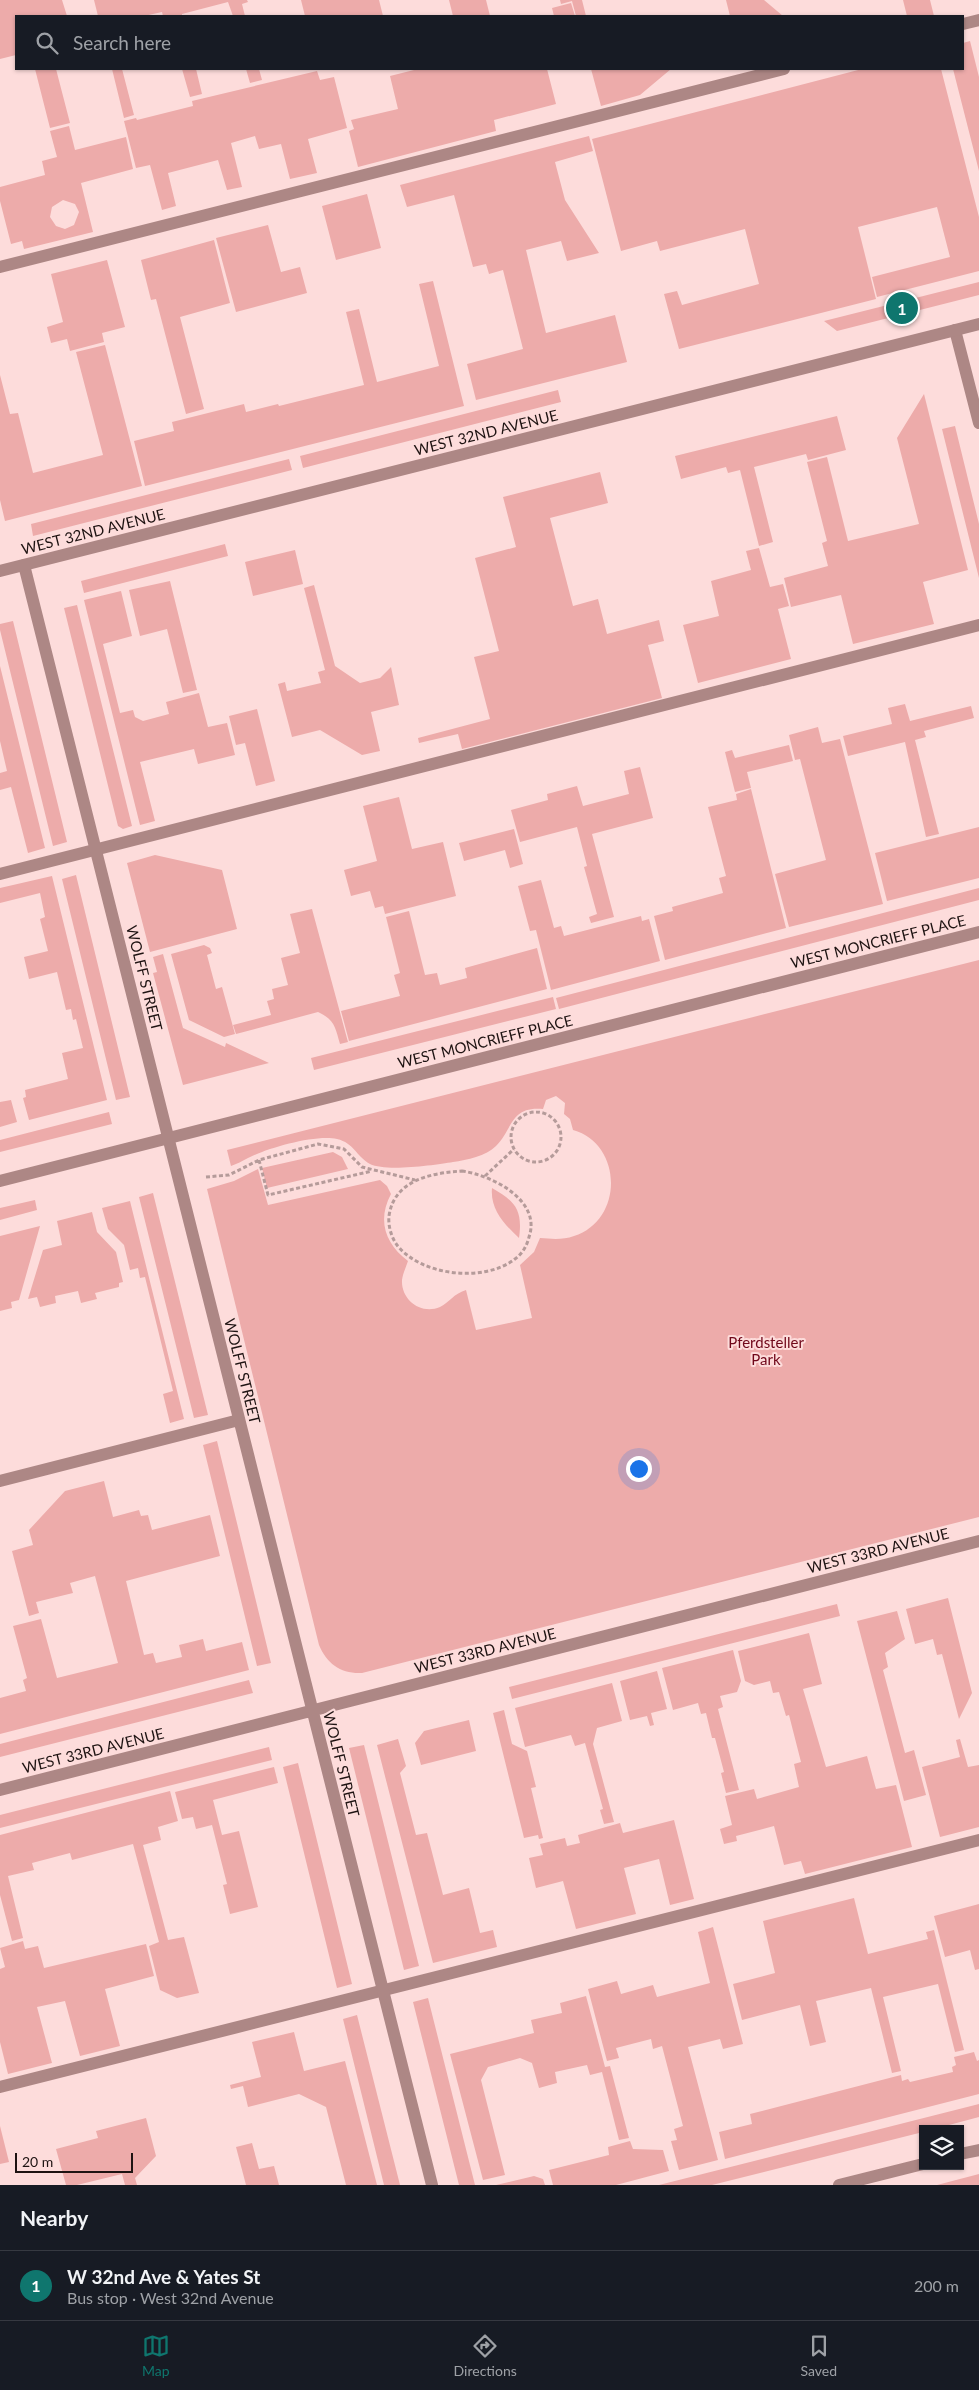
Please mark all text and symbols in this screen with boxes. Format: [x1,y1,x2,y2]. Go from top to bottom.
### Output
search box [15,15,964,70]
icon: search [33,29,61,57]
text: Search here [73,31,171,54]
pin: 1 [886,289,918,327]
street label: WEST 32ND AVENUE [412,405,560,459]
street label: WEST 32ND AVENUE [19,504,167,558]
street label: WEST MONCRIEFF PLACE [789,910,967,972]
street label: WOLFF STREET [123,923,167,1033]
street label: WEST MONCRIEFF PLACE [396,1010,574,1072]
street label: WOLFF STREET [221,1316,265,1426]
park label: Pferdsteller Park [728,1333,804,1368]
your location [626,1456,652,1482]
street label: WEST 33RD AVENUE [805,1524,951,1576]
street label: WEST 33RD AVENUE [412,1624,558,1676]
street label: WOLFF STREET [320,1709,364,1819]
street label: WEST 33RD AVENUE [20,1724,166,1776]
map controls [919,2125,964,2170]
button: layers [919,2125,964,2170]
scale bar [15,2150,132,2173]
text: 20 m [22,2153,53,2170]
text: Nearby [20,2205,88,2230]
text: W 32nd Ave & Yates St [67,2265,260,2288]
text: 1 [31,2276,41,2295]
text: 200 m [914,2276,959,2295]
text: Bus stop · West 32nd Avenue [67,2288,274,2307]
tab: Map [142,2332,170,2379]
tab: Directions [454,2332,517,2379]
tab: Saved [801,2332,837,2379]

